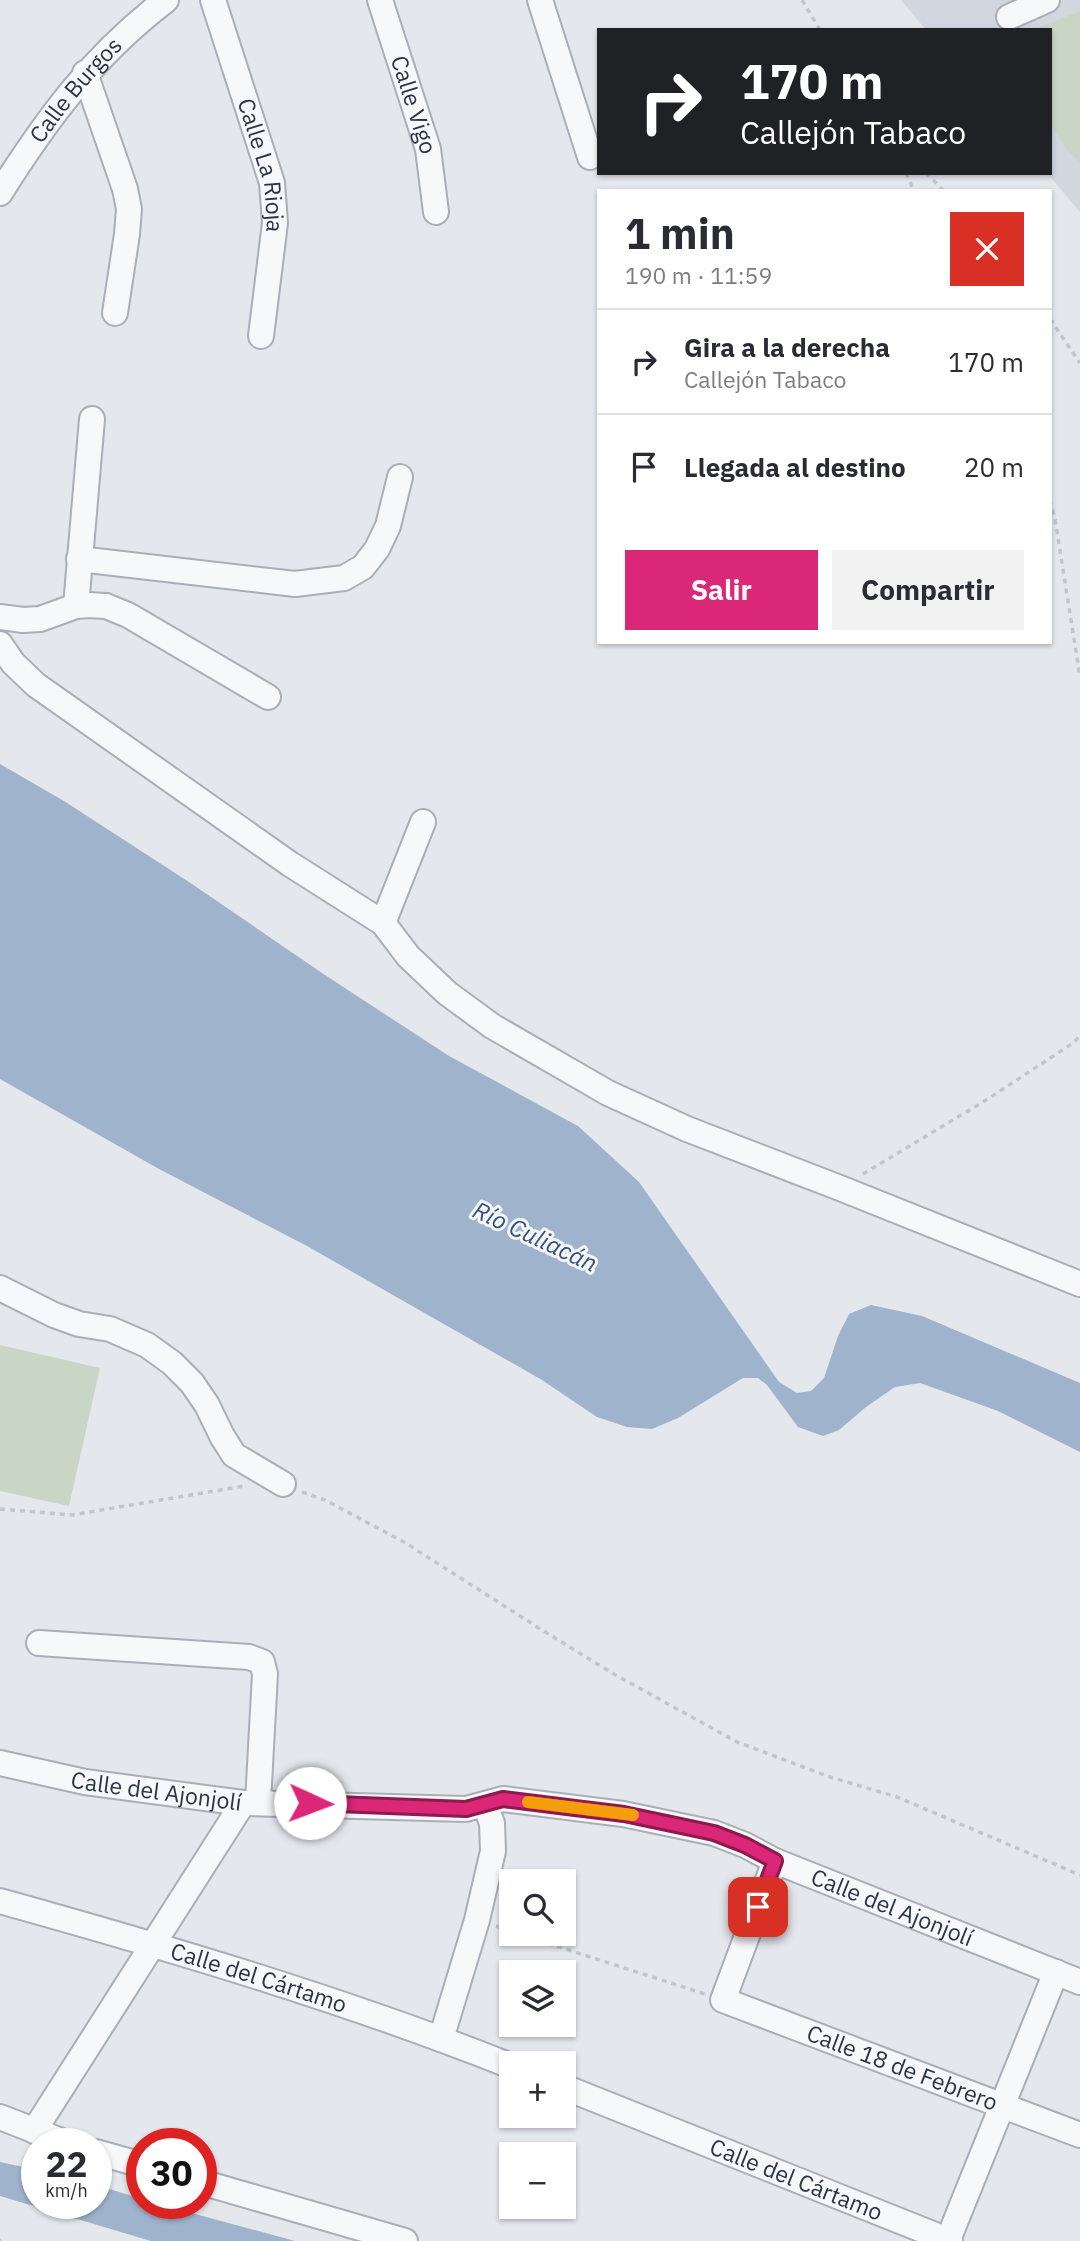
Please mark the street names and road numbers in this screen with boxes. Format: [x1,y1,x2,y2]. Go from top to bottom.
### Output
street label: Calle Burgos [22,30,128,148]
street label: Calle Vigo [385,51,445,157]
street label: Calle La Rioja [232,94,291,234]
street label: Calle del Ajonjolí [68,1763,244,1817]
street label: Calle del Ajonjolí [807,1861,978,1952]
street label: Calle del Cártamo [167,1935,351,2019]
street label: Calle 18 de Febrero [803,2017,1002,2117]
street label: Calle del Cártamo [706,2131,887,2227]

